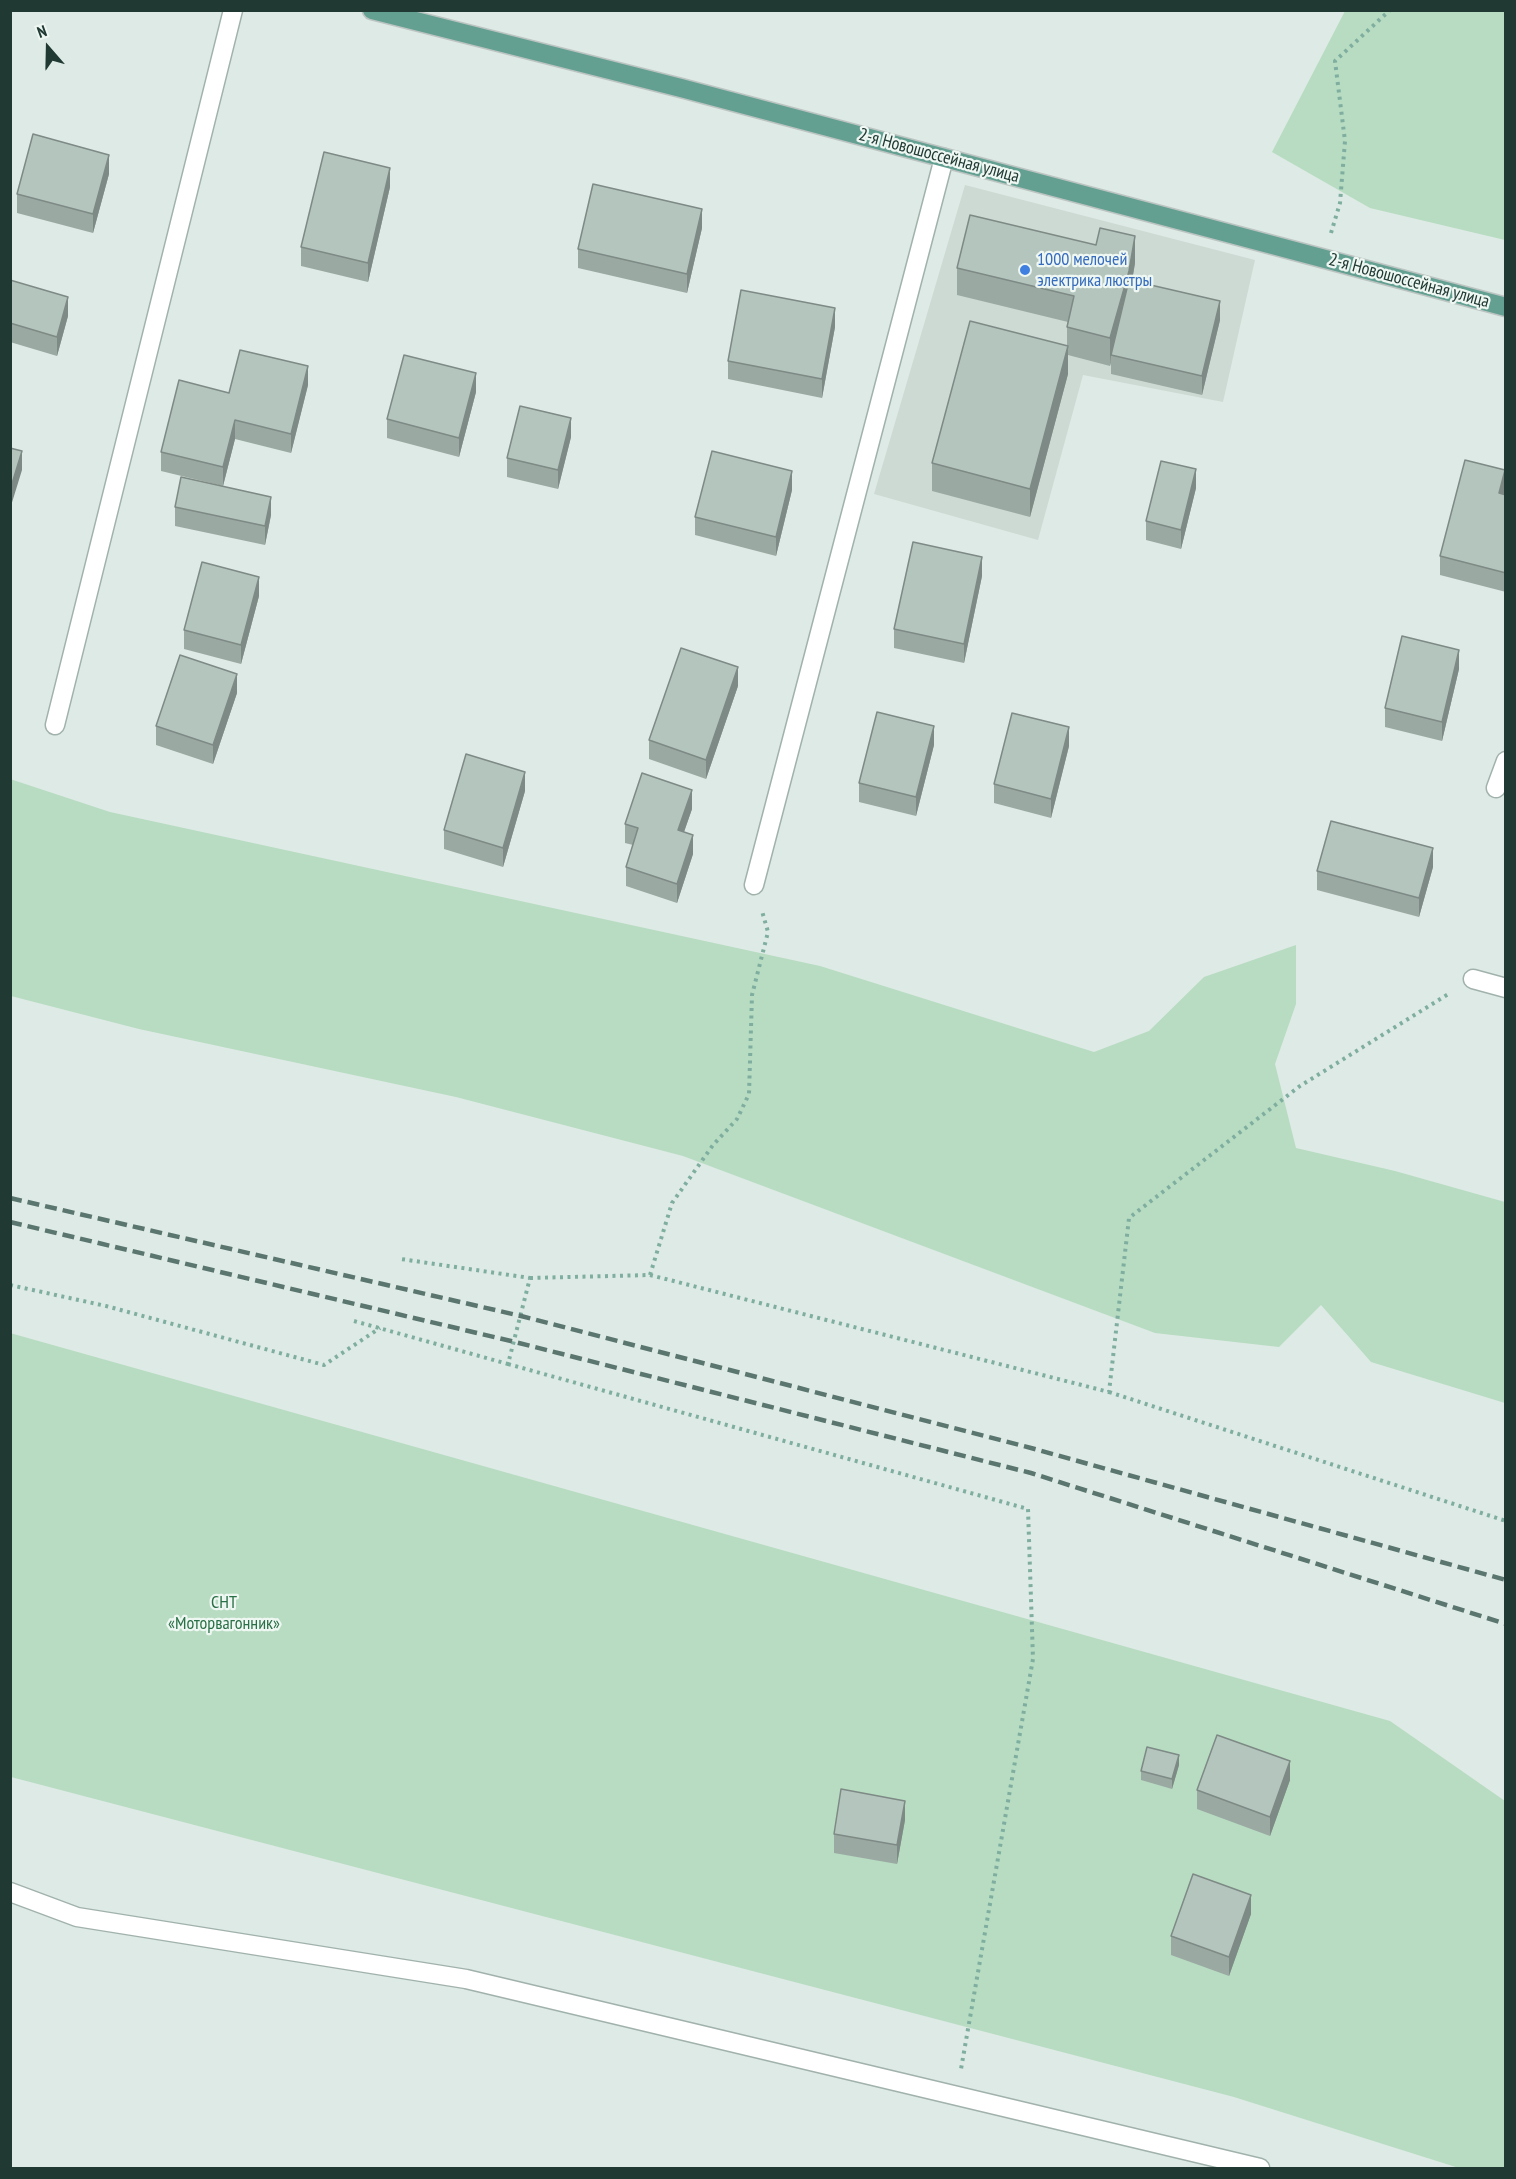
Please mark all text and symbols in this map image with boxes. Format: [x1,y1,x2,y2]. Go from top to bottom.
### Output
north arrow [18,18,78,78]
text: N [34,20,49,42]
street label: 2-я Новошоссейная улица [856,124,1022,188]
place label: 1000 мелочей электрика люстры [1037,249,1152,292]
street label: 2-я Новошоссейная улица [1326,249,1492,313]
marker: 1000 мелочей электрика люстры [1018,263,1032,277]
park label: СНТ «Моторвагонник» [168,1592,280,1634]

